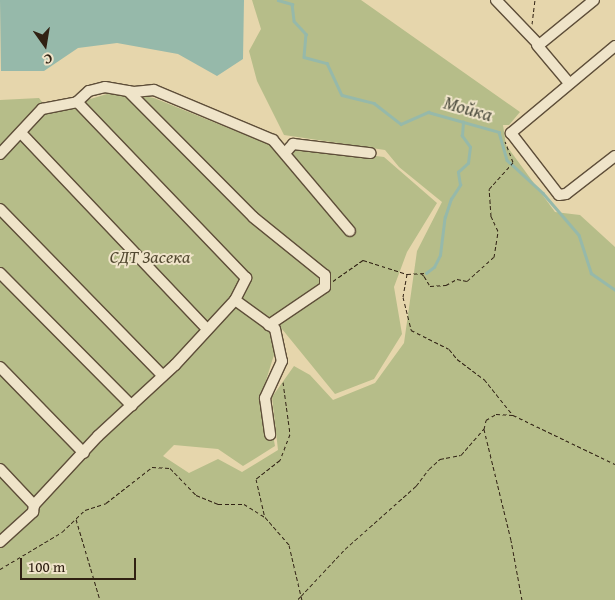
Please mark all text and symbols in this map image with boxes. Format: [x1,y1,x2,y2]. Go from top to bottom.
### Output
north arrow [20,20,70,70]
text: С [42,49,54,70]
water label: Мойка [441,91,495,127]
park label: СДТ Засека [110,246,190,268]
scale bar [22,548,139,580]
text: 100 m [28,556,65,577]

